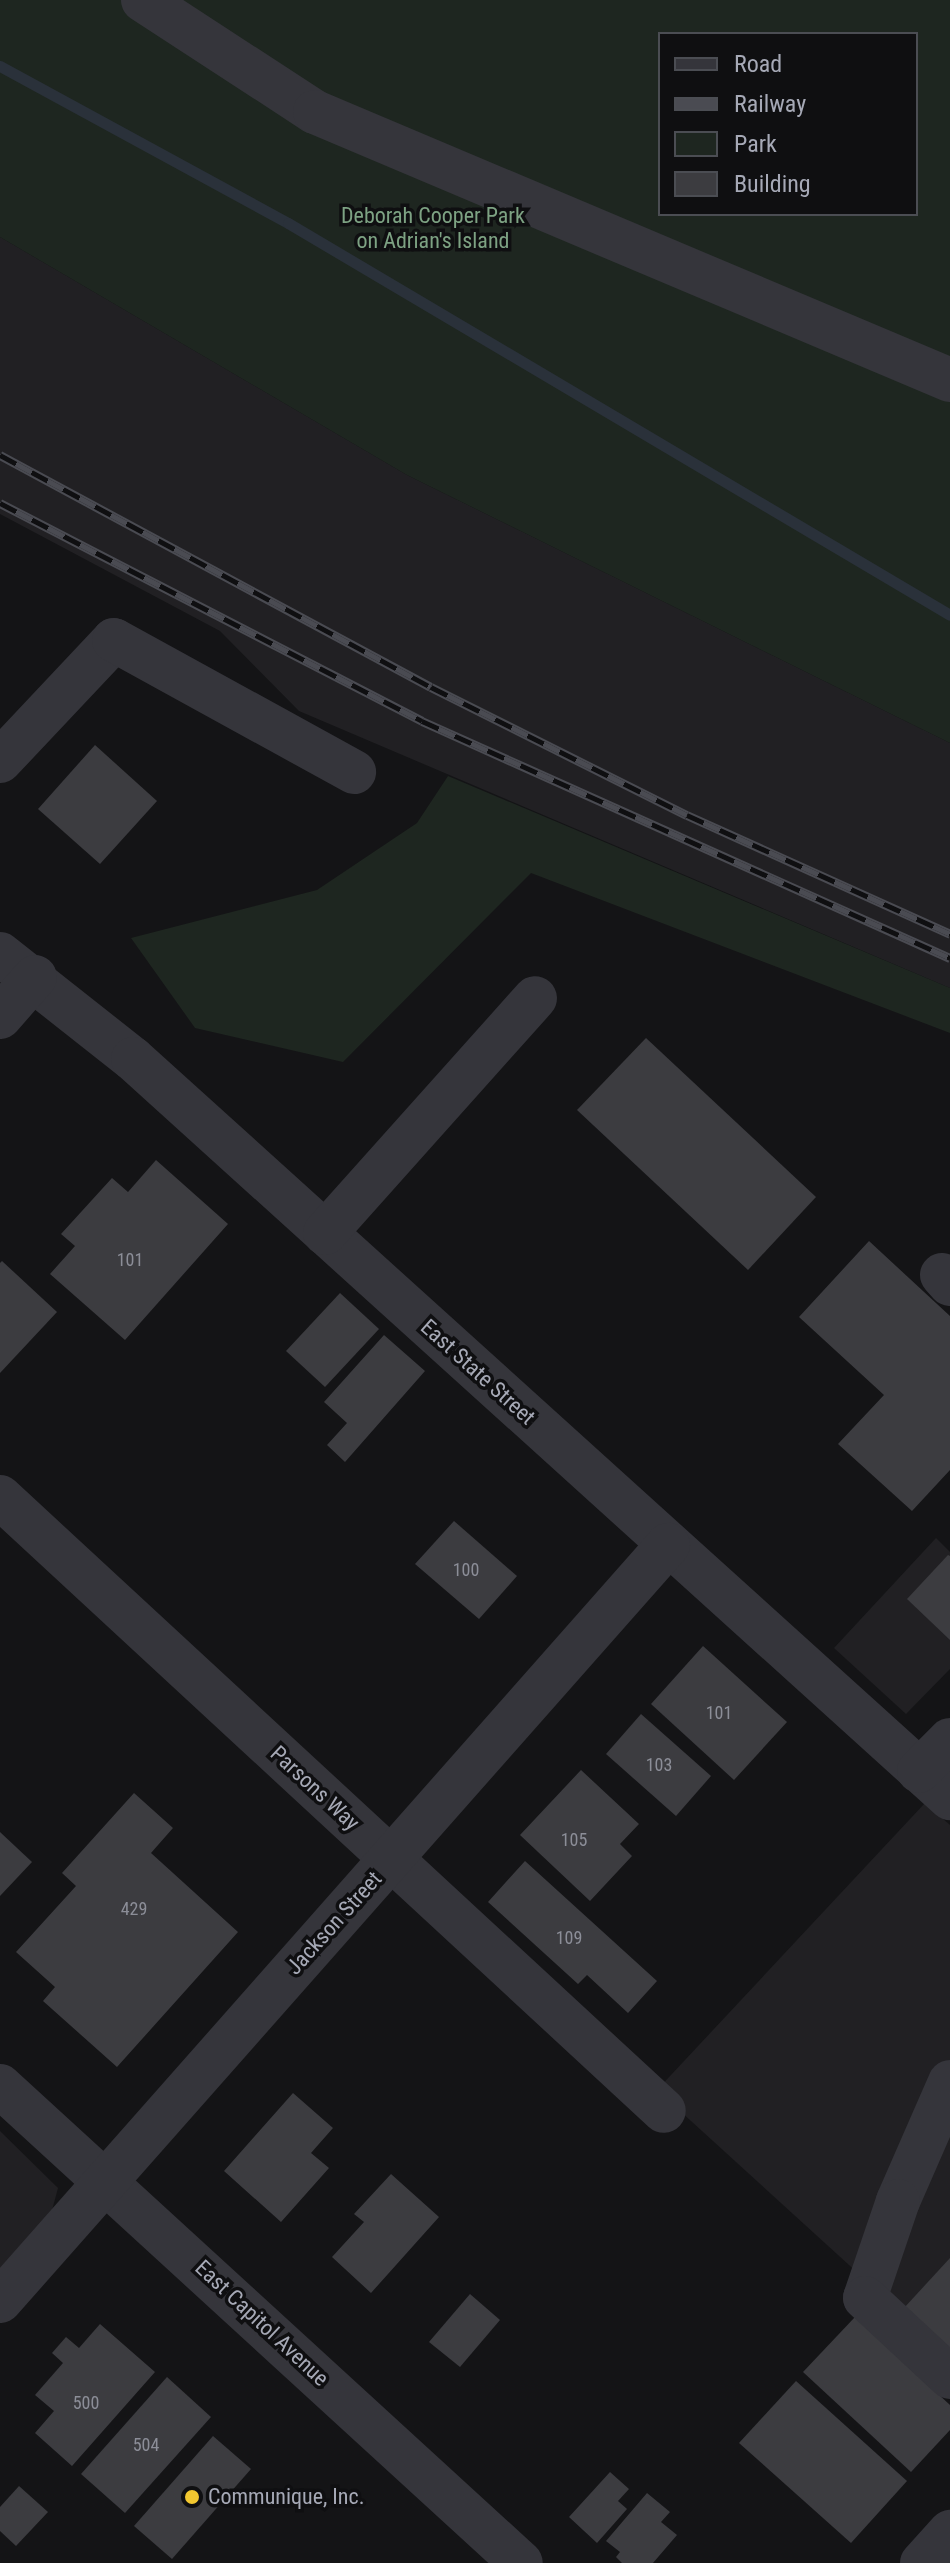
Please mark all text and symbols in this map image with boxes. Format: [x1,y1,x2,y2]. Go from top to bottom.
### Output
legend [658,32,918,216]
text: Road [734,50,782,78]
text: Railway [734,90,806,118]
text: Park [734,130,777,158]
text: Building [734,170,811,198]
park label: Deborah Cooper Park on Adrian's Island [341,202,525,254]
house number: 101 [117,1249,143,1271]
street label: East State Street [415,1314,541,1430]
house number: 100 [453,1559,479,1581]
house number: 101 [706,1702,732,1724]
street label: Parsons Way [265,1740,365,1836]
house number: 103 [646,1754,672,1776]
house number: 105 [561,1829,587,1851]
street label: Jackson Street [281,1866,387,1980]
house number: 429 [121,1898,147,1920]
house number: 109 [556,1927,582,1949]
street label: East Capitol Avenue [190,2254,334,2392]
house number: 500 [73,2392,99,2414]
house number: 504 [133,2434,159,2456]
place label: Communique, Inc. [208,2484,364,2510]
marker: Communique, Inc. [183,2488,201,2506]

